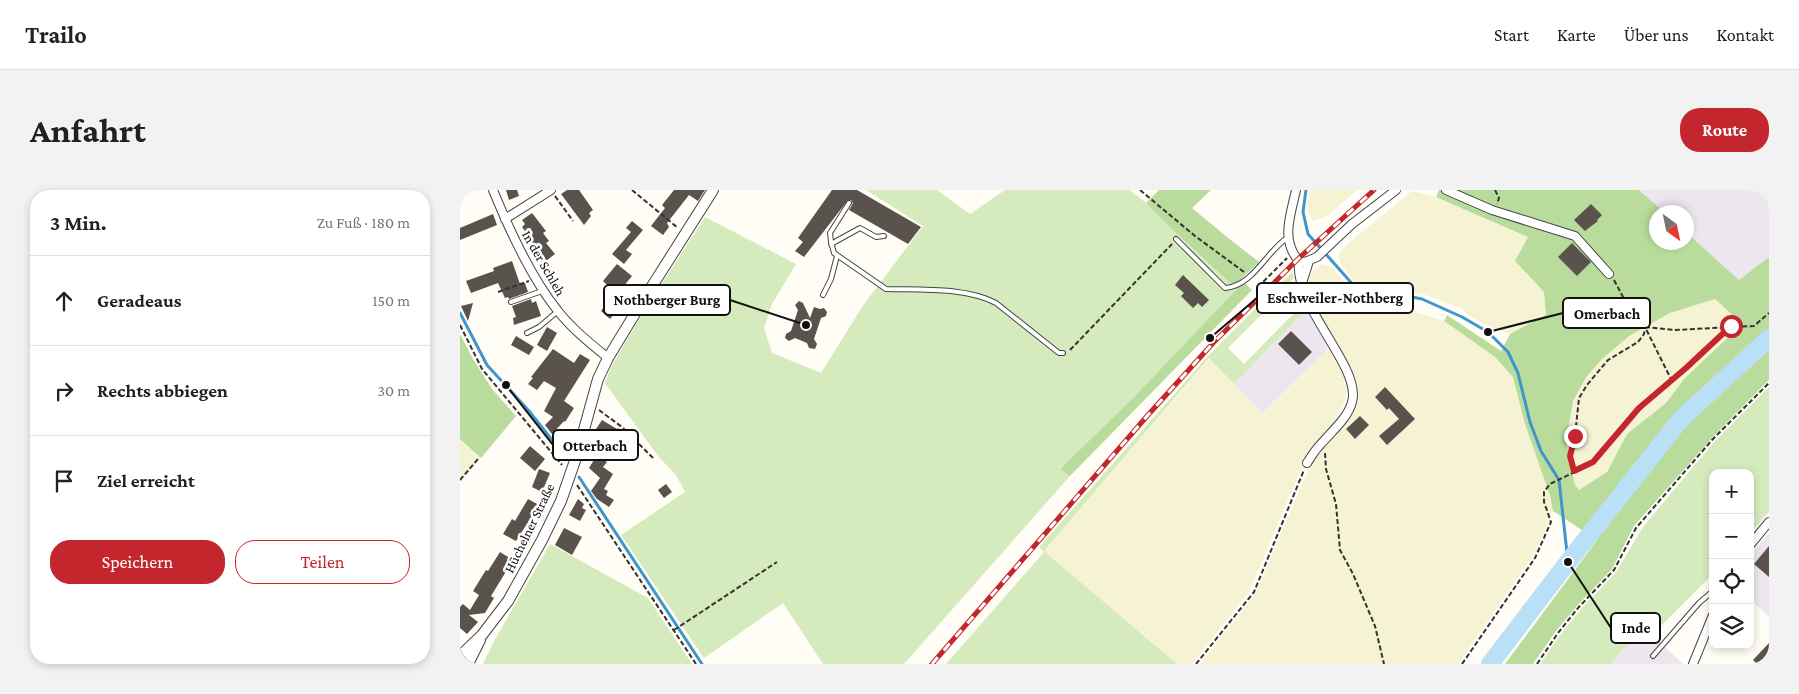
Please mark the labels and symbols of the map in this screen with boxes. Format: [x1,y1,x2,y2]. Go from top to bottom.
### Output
north arrow [1649,205,1694,250]
street label: In der Schleh [519,228,569,299]
callout: Eschweiler-Nothberg [1257,283,1413,313]
callout: Nothberger Burg [604,285,730,315]
text: Eschweiler-Nothberg [1267,290,1404,306]
text: Nothberger Burg [614,292,721,308]
callout: Omerbach [1563,298,1650,328]
text: Omerbach [1574,306,1641,322]
route start [1720,315,1743,338]
route end [1564,425,1587,448]
callout: Otterbach [553,430,638,460]
text: Otterbach [563,438,628,454]
street label: Hüchelner Straße [500,481,558,575]
callout: Inde [1611,613,1660,643]
text: Inde [1622,620,1650,636]

